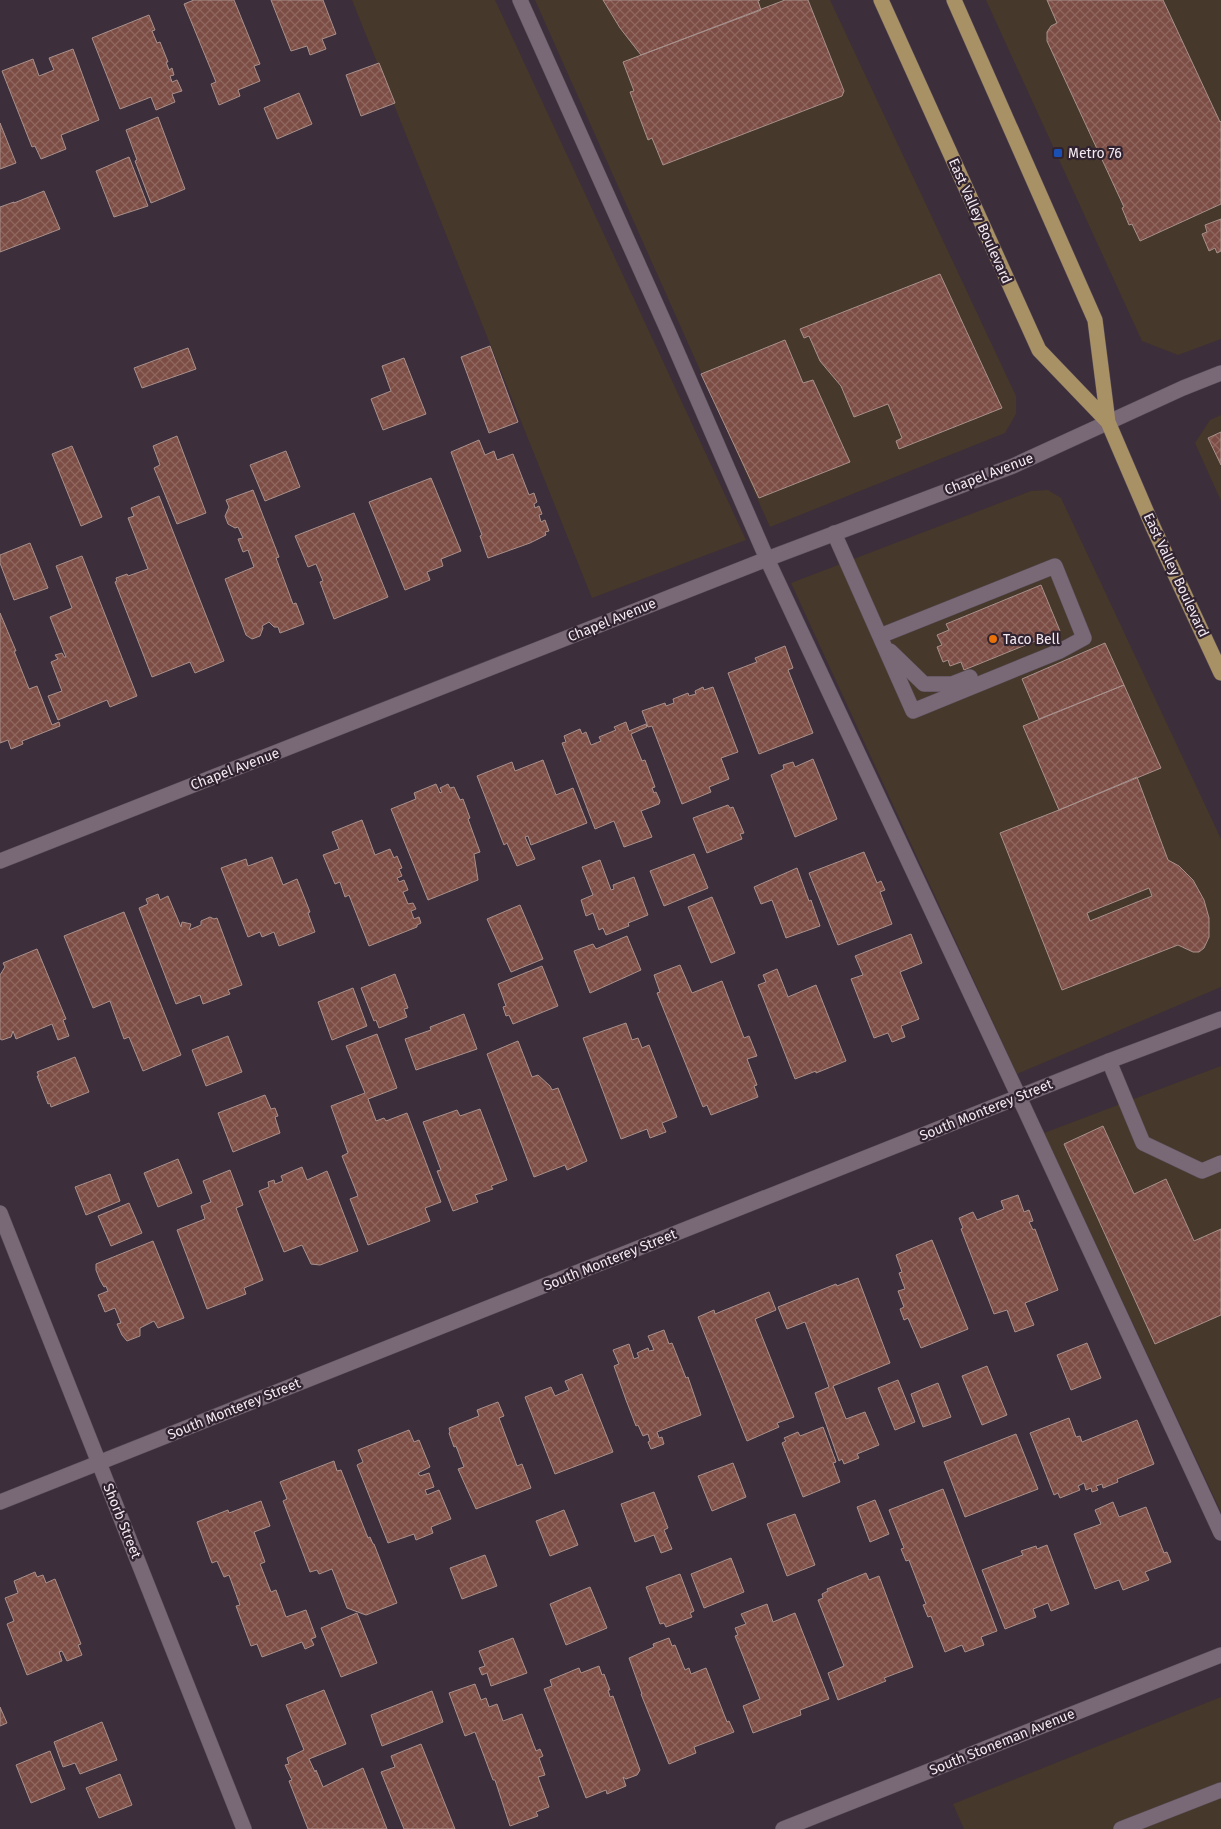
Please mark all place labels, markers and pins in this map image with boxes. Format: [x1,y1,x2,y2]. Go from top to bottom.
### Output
place label: Metro 76 [1068,145,1122,162]
marker: Metro 76 [1052,147,1064,159]
place label: Taco Bell [1003,631,1060,648]
marker: Taco Bell [987,633,999,645]

